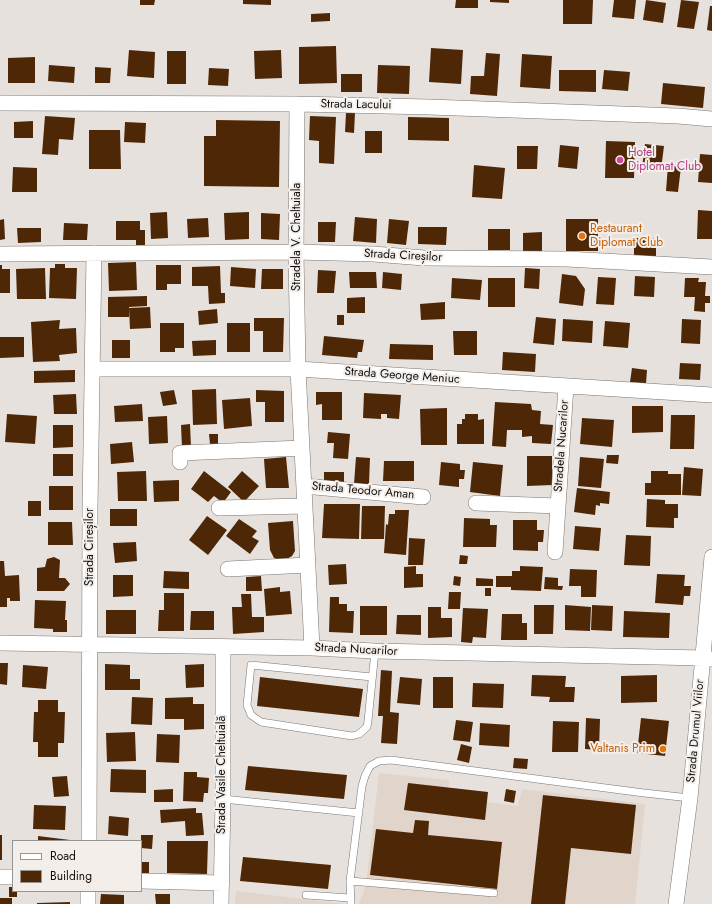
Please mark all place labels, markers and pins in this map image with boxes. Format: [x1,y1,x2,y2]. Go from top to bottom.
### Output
place label: Hotel Diplomat Club [628,146,701,174]
marker: Hotel Diplomat Club [615,155,625,165]
place label: Restaurant Diplomat Club [590,222,663,250]
marker: Restaurant Diplomat Club [577,231,587,241]
place label: Valtanis Prim [590,742,655,756]
marker: Valtanis Prim [658,744,668,754]

